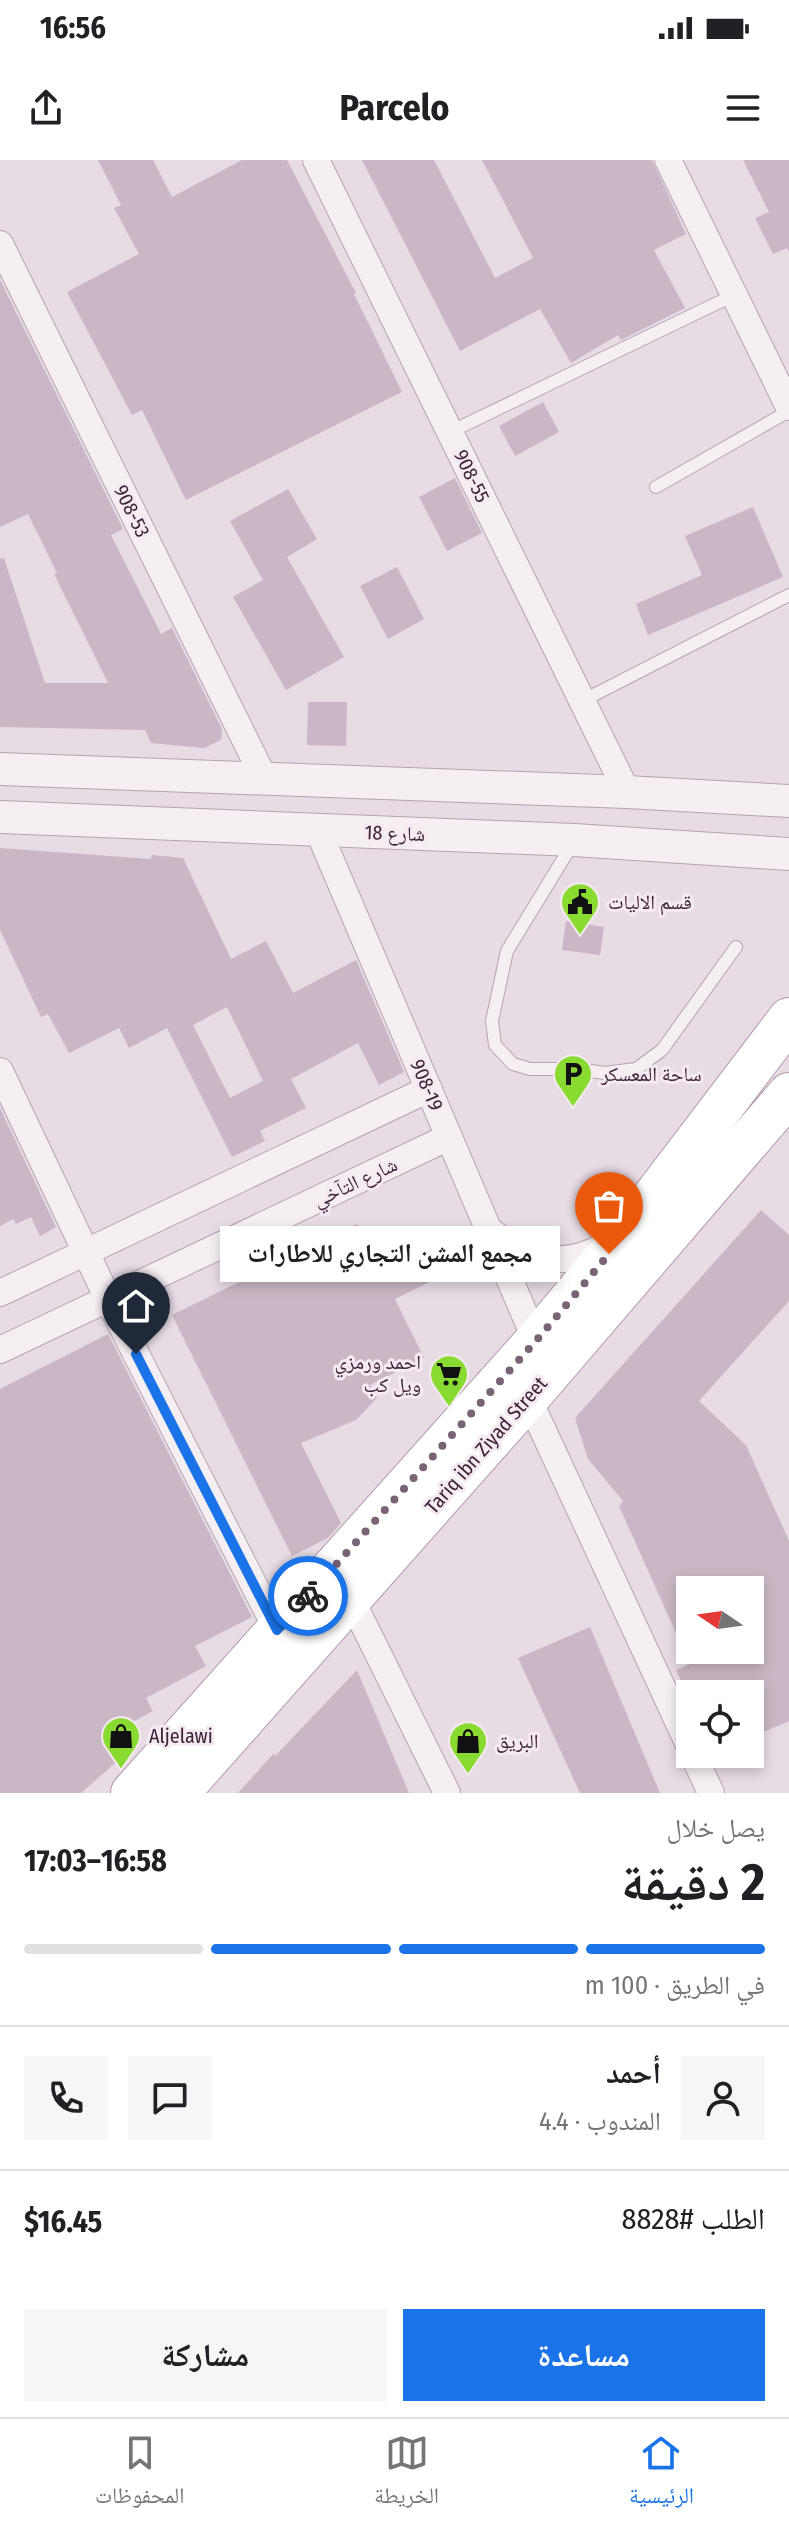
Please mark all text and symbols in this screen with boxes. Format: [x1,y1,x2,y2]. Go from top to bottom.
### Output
text: 16:56 [40,10,106,46]
icon: share [24,86,68,130]
text: Parcelo [339,86,450,130]
icon: menu [721,86,765,130]
street label: 908-55 [449,446,495,506]
street label: 908-53 [109,481,155,541]
street label: شارع 18 [364,820,426,847]
public building icon: قسم الاليات [559,881,601,936]
place label: قسم الاليات [608,890,692,916]
parking icon: ساحة المعسكر [552,1053,594,1108]
street label: 908-19 [405,1056,449,1114]
place label: ساحة المعسكر [600,1062,702,1086]
street label: شارع التآخي [309,1152,403,1216]
pin [575,1172,643,1254]
icon: bag [587,1184,631,1228]
callout: مجمع المشن التجاري للاطارات [221,1226,561,1282]
text: مجمع المشن التجاري للاطارات [247,1238,533,1269]
pin [102,1272,170,1354]
icon: home [114,1284,158,1328]
place label: احمد ورمزي ويل كب [334,1350,421,1397]
supermarket icon: احمد ورمزي ويل كب [428,1353,470,1408]
street label: Tariq ibn Ziyad Street [420,1371,552,1519]
courier [268,1556,348,1636]
icon: bike [286,1574,330,1618]
north arrow [676,1576,764,1664]
map controls [676,1576,764,1768]
button: locate [676,1680,764,1768]
shop icon: Aljelawi [100,1715,142,1770]
shop icon: البريق [447,1720,489,1775]
place label: Aljelawi [149,1724,213,1748]
place label: البريق [496,1729,539,1753]
text: يصل خلال [667,1813,765,1844]
text: 16:58–17:03 [24,1843,167,1879]
text: 2 دقيقة [621,1851,765,1914]
text: في الطريق · 100 m [585,1970,765,2001]
text: أحمد [606,2055,661,2091]
button: phone [24,2056,108,2140]
button: chat [128,2056,212,2140]
button: person [681,2056,765,2140]
text: المندوب · 4.4 [539,2106,661,2137]
text: الطلب #8828 [622,2201,765,2237]
text: $16.45 [24,2204,102,2240]
button: مشاركة [24,2309,387,2401]
button: مساعدة [403,2309,765,2401]
tab: المحفوظات [95,2431,184,2517]
tab: الخريطة [374,2431,439,2517]
tab: الرئيسية [629,2431,694,2517]

